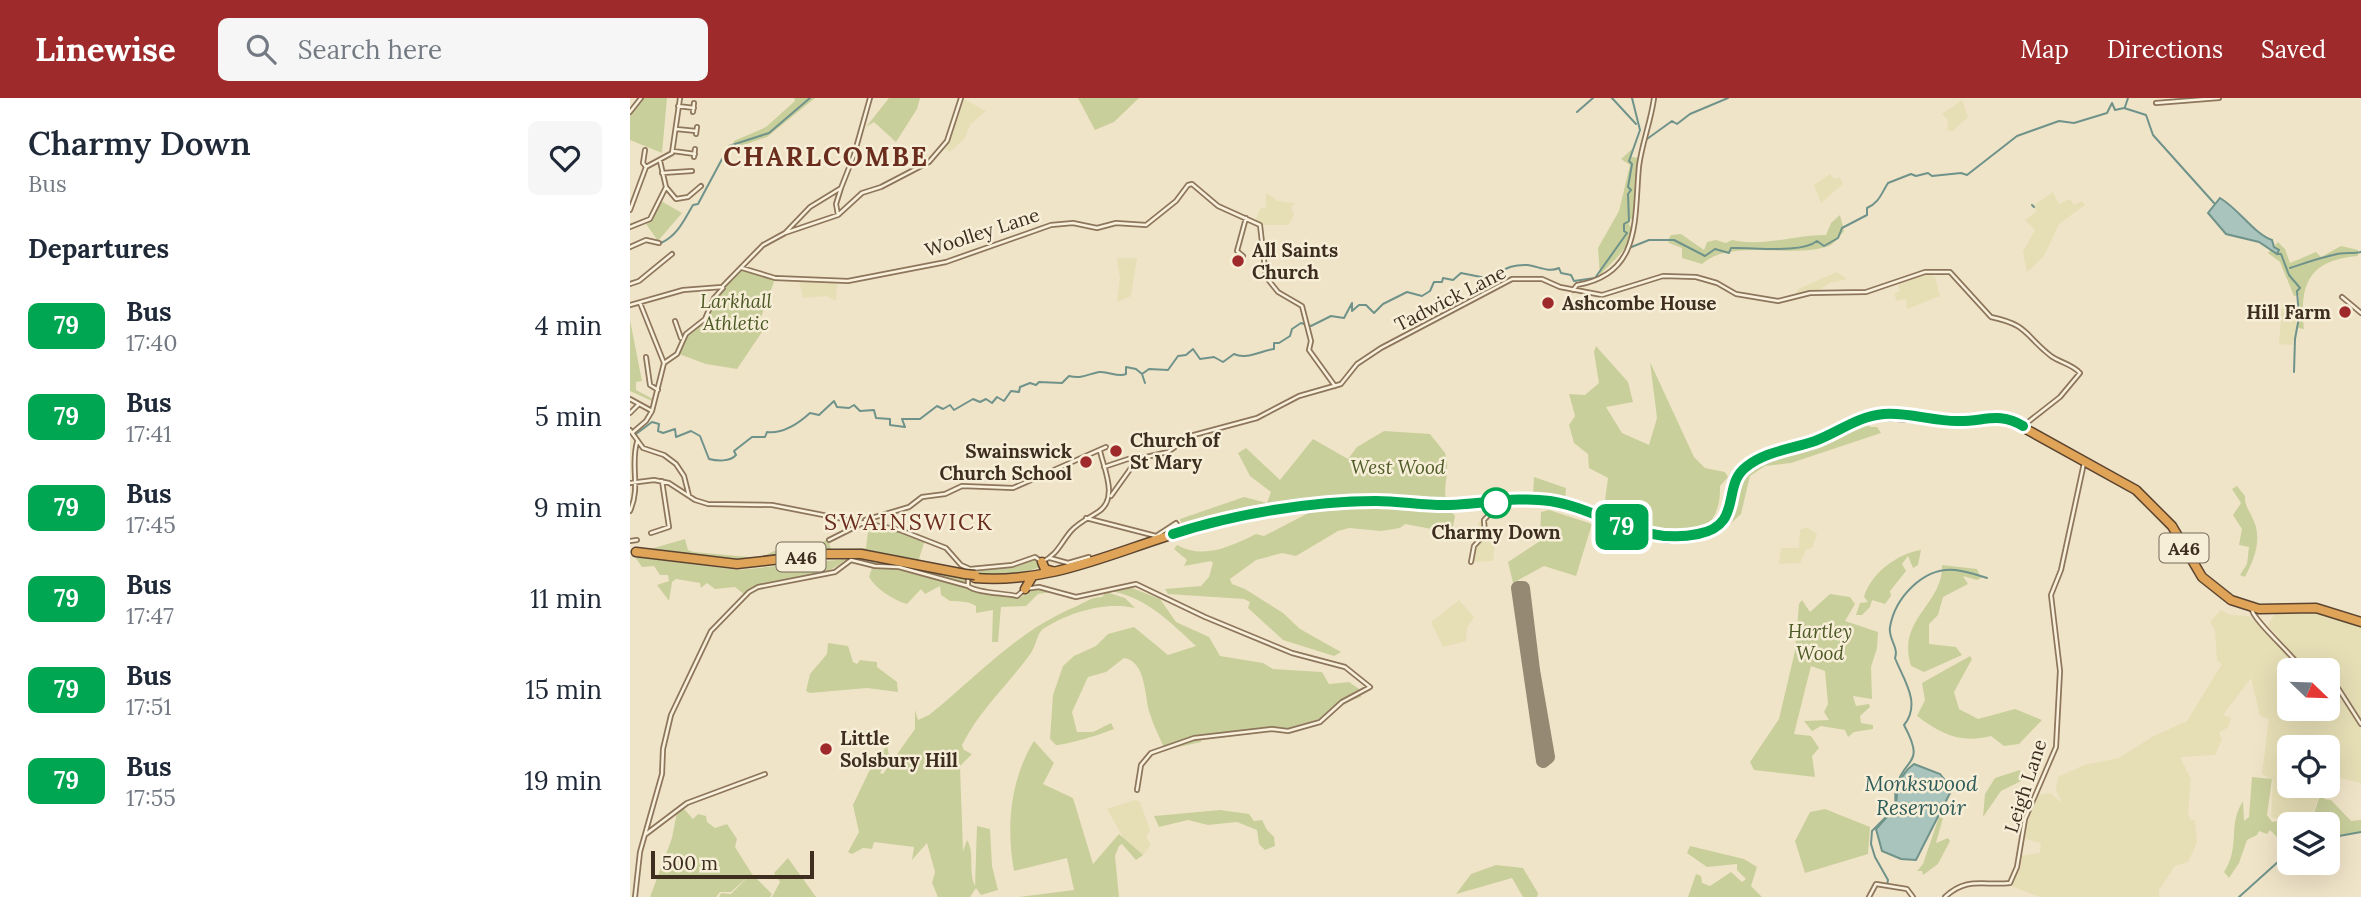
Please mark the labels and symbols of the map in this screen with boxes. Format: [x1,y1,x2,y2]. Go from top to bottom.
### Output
district label: CHARLCOMBE [723,140,929,173]
street label: Woolley Lane [922,202,1042,262]
place label: All Saints Church [1252,238,1338,284]
marker: All Saints Church [1230,253,1246,269]
street label: Tadwick Lane [1390,260,1510,336]
park label: Larkhall Athletic [700,289,773,335]
place label: Ashcombe House [1562,291,1717,315]
marker: Ashcombe House [1540,295,1556,311]
place label: Hill Farm [2246,300,2332,324]
marker: Hill Farm [2337,304,2353,320]
place label: Church of St Mary [1130,428,1222,474]
place label: Swainswick Church School [940,439,1072,485]
marker: Church of St Mary [1108,443,1124,459]
marker: Swainswick Church School [1078,454,1094,470]
park label: West Wood [1351,455,1446,479]
marker: Charmy Down [1481,488,1511,518]
line badge: 79 [1590,504,1654,550]
district label: SWAINSWICK [824,507,994,536]
place label: Charmy Down [1431,520,1561,544]
road number: A46 [2160,534,2208,562]
road number: A46 [776,542,826,572]
park label: Hartley Wood [1788,619,1852,665]
north arrow [2277,658,2340,721]
place label: Little Solsbury Hill [840,726,958,772]
street label: Leigh Lane [1999,736,2051,836]
marker: Little Solsbury Hill [818,741,834,757]
water label: Monkswood Reservoir [1864,770,1978,821]
scale bar [651,848,814,880]

